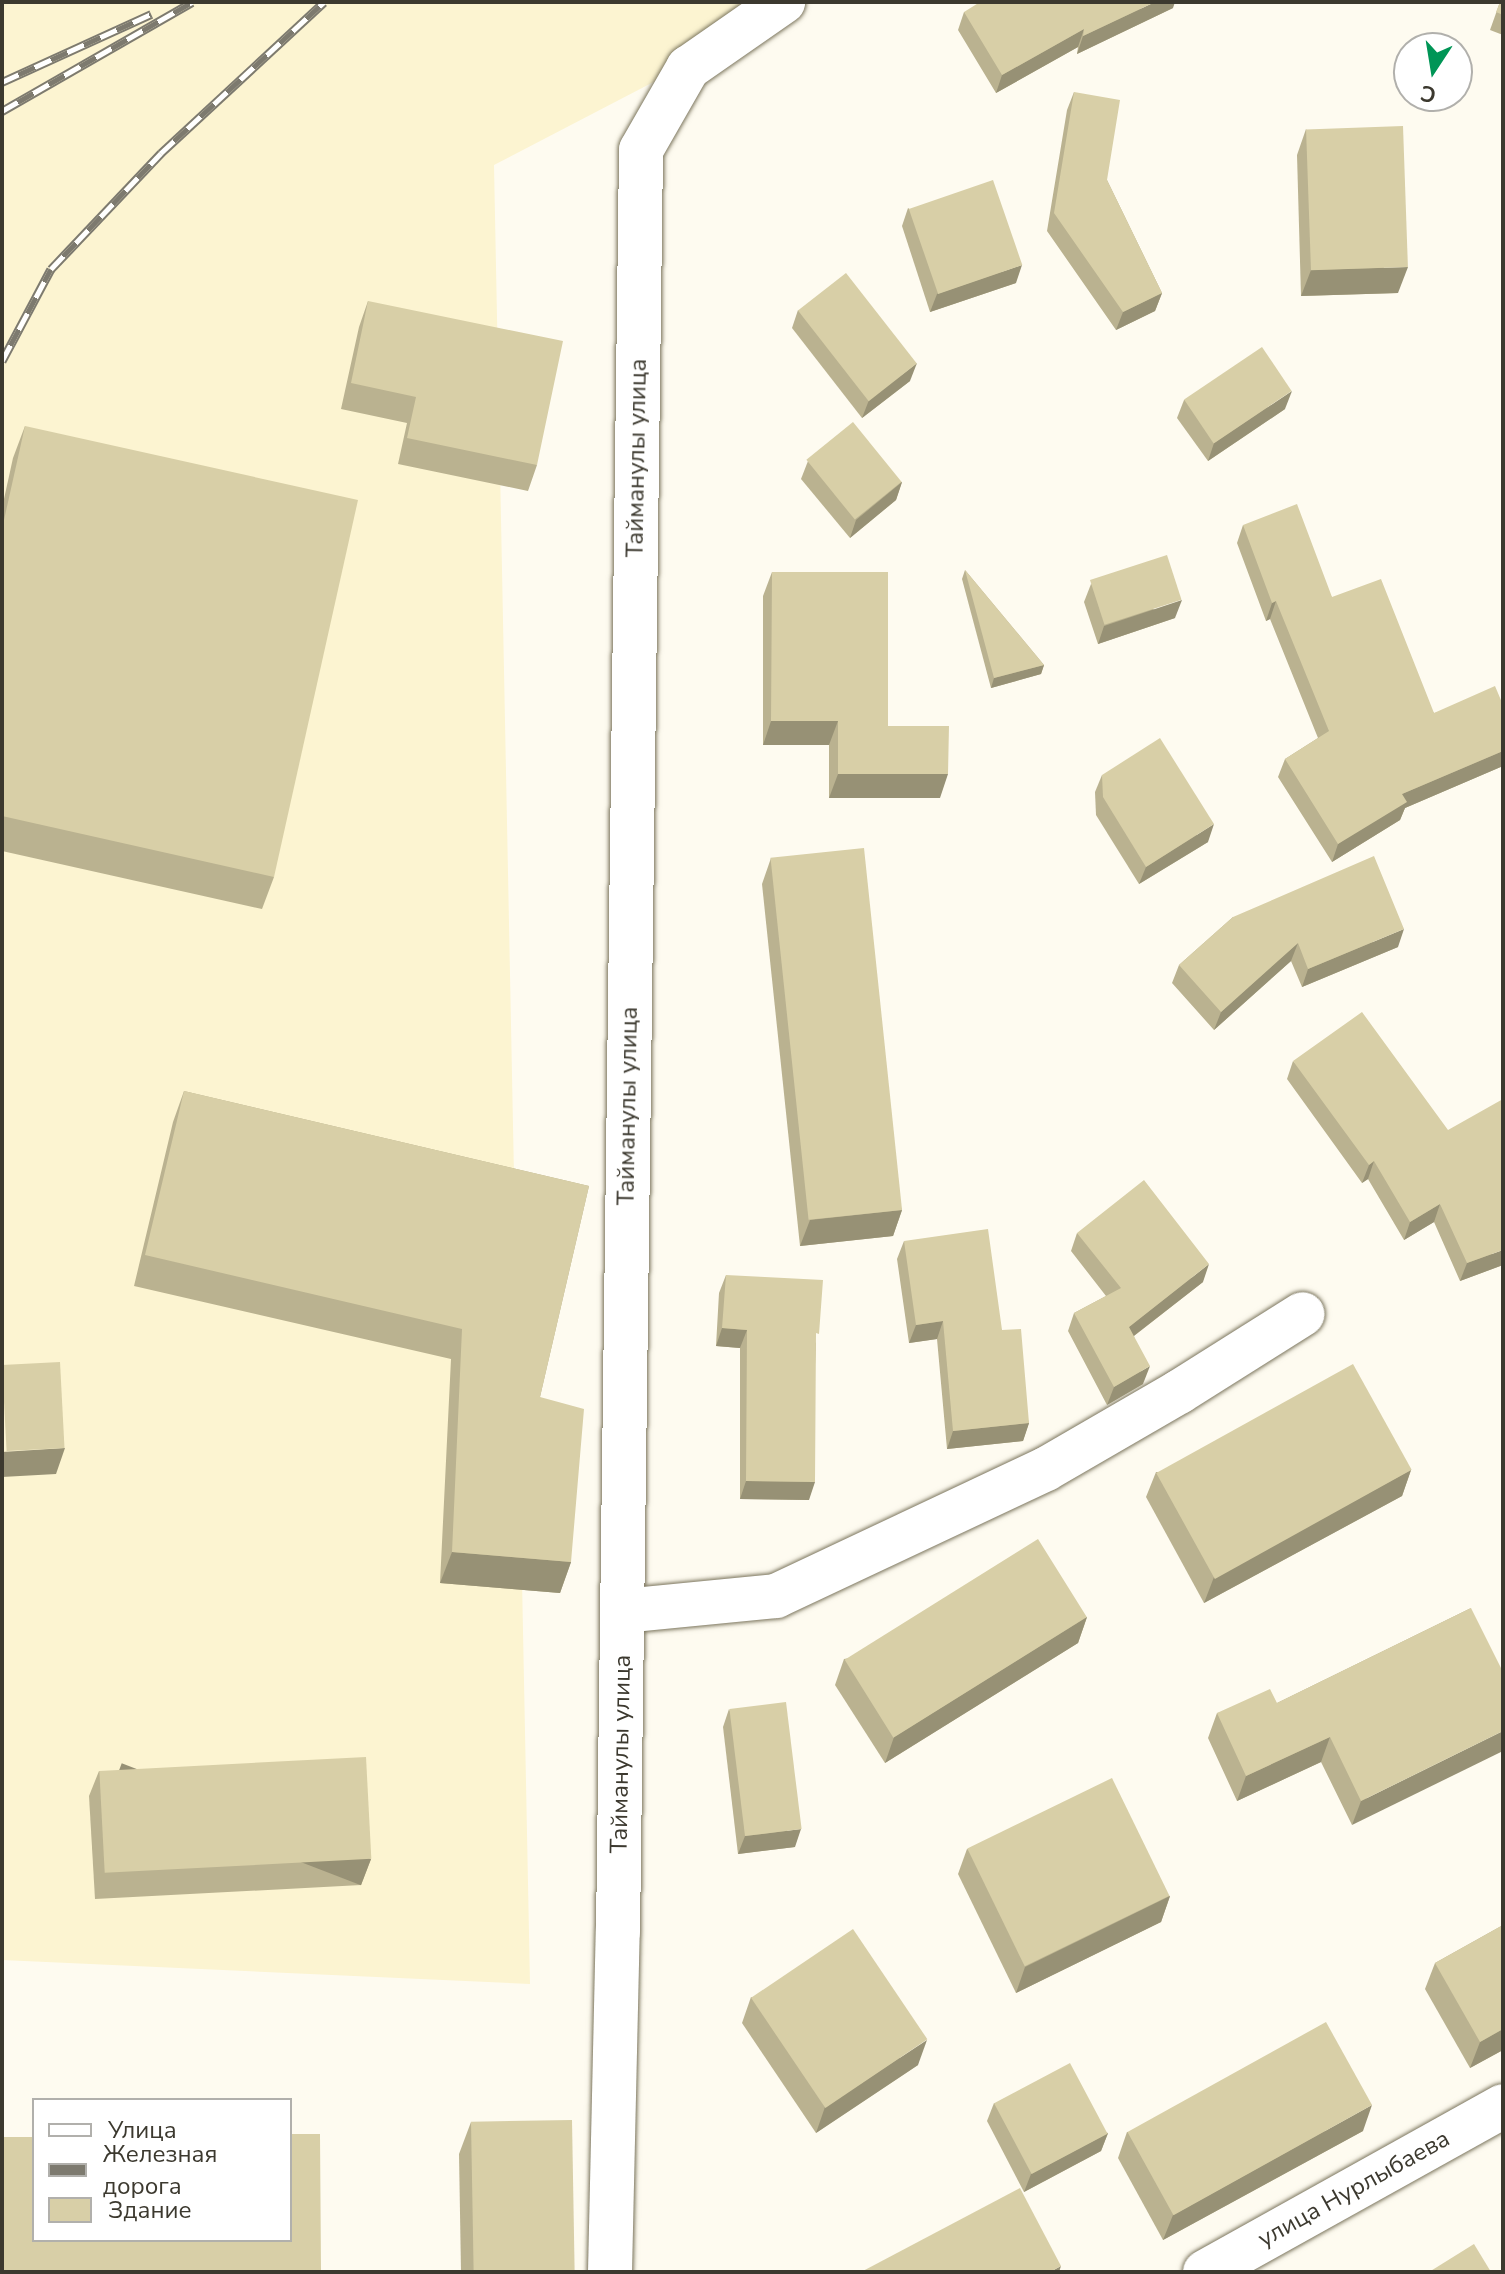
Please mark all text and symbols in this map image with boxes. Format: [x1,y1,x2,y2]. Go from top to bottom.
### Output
north arrow [1393,32,1473,112]
text: С [1418,77,1439,110]
street label: Тайманулы улица [621,358,653,558]
street label: Тайманулы улица [612,1006,644,1206]
street label: Тайманулы улица [605,1654,637,1854]
legend [32,2098,292,2242]
text: Улица [108,2114,177,2146]
street label: улица Нурлыбаева [1253,2124,1455,2254]
text: Железная дорога [103,2138,217,2202]
text: Здание [108,2194,192,2226]

